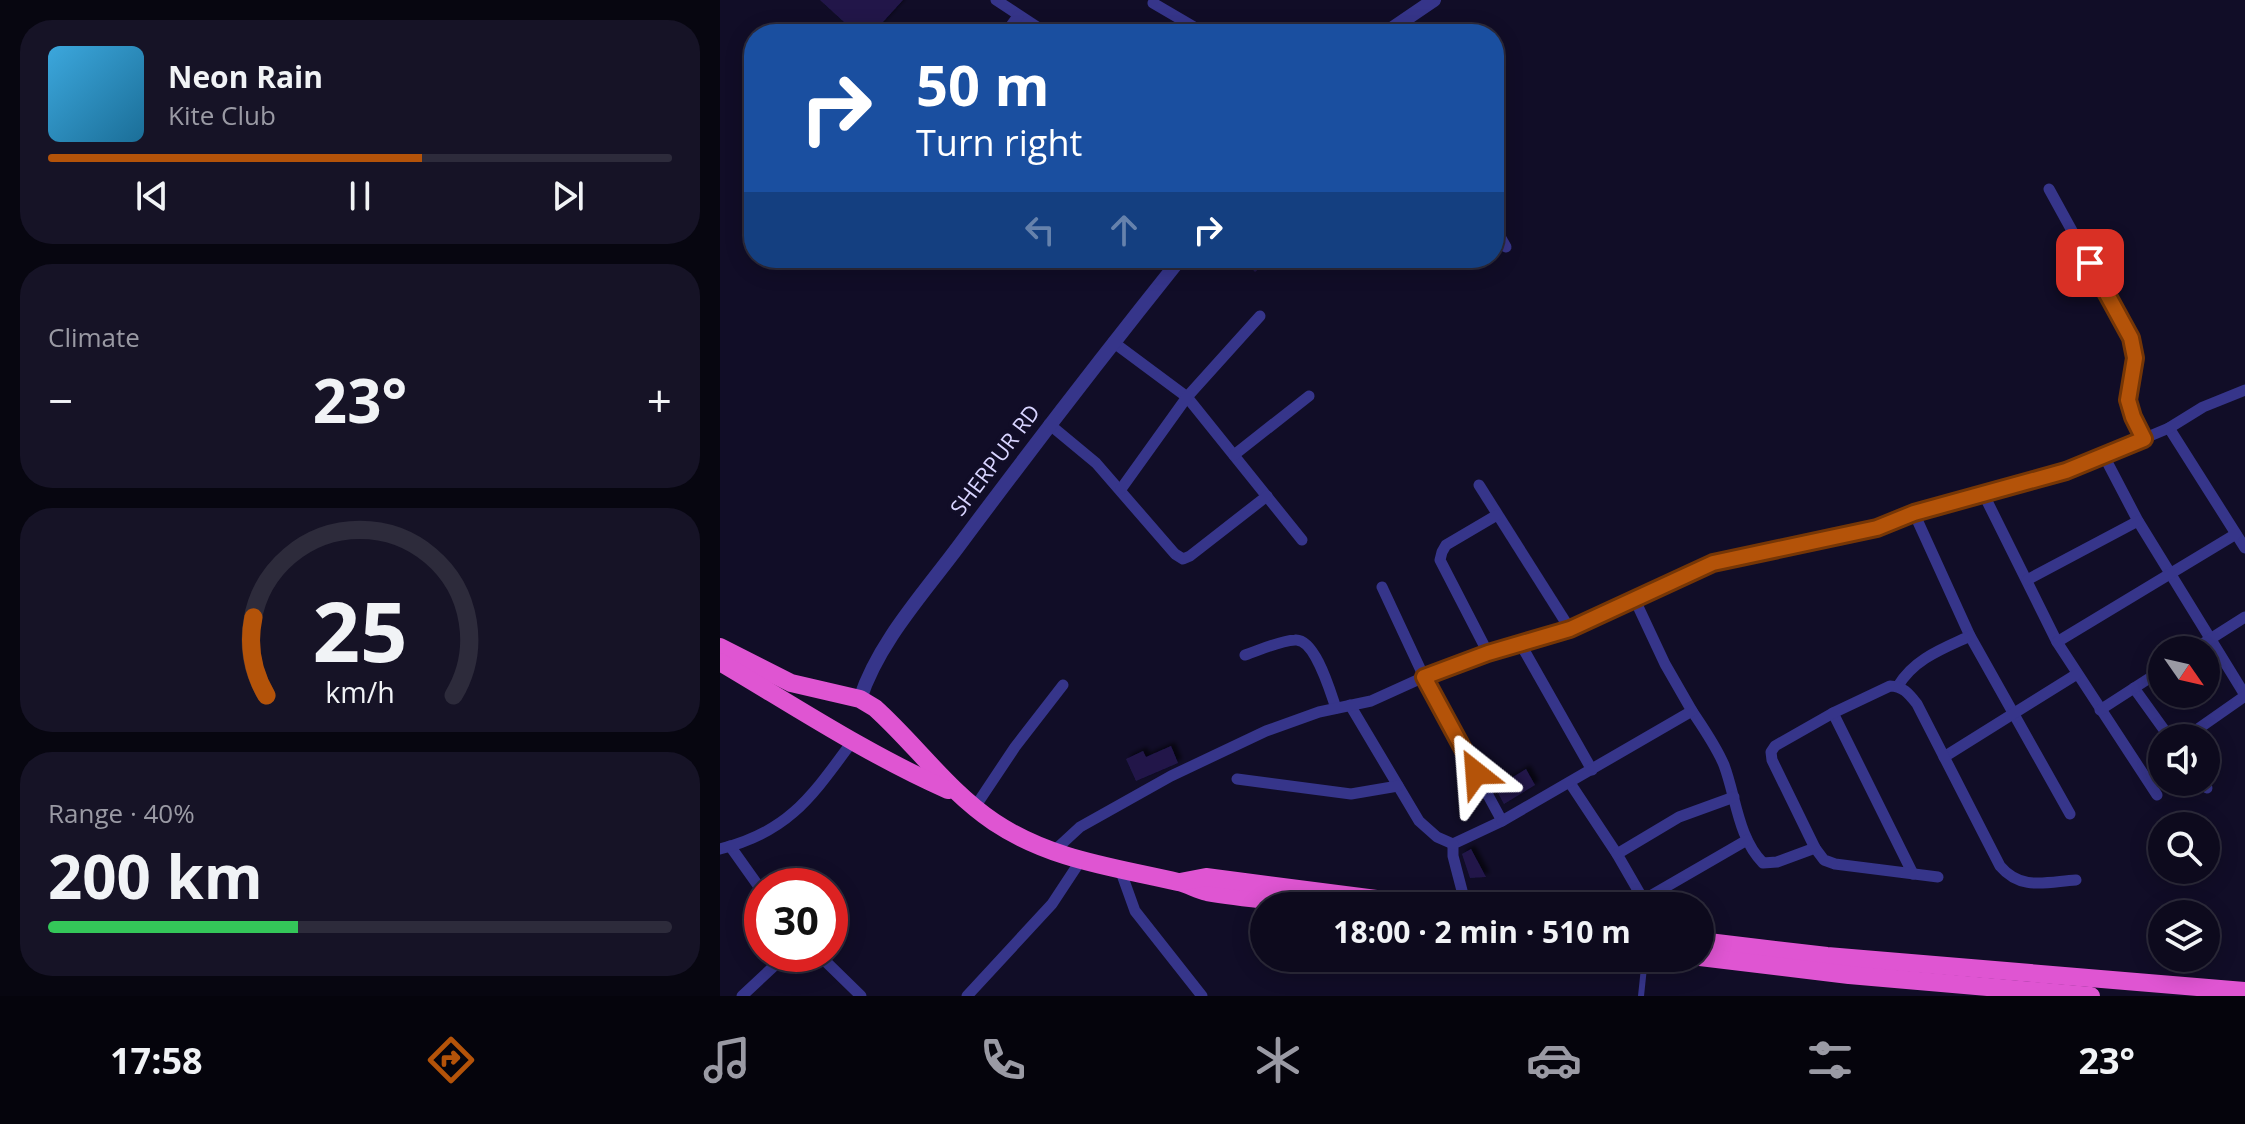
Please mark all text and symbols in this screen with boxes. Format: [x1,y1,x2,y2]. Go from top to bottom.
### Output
text: 50 m [916,46,1050,122]
text: Neon Rain [168,56,323,97]
icon: right [784,56,888,160]
text: Kite Club [168,97,276,133]
text: Turn right [916,118,1082,167]
icon: previous [130,174,174,218]
icon: pause [338,174,382,218]
icon: next [546,174,590,218]
icon: left [1018,208,1062,252]
icon: ahead [1102,208,1146,252]
icon: right [1186,208,1230,252]
pin [2056,229,2124,297]
icon: arrive [2068,241,2112,285]
text: Climate [48,319,140,355]
text: 23° [313,359,407,441]
text: − [48,370,73,430]
text: + [647,370,672,430]
street label: SHERPUR RD [942,398,1046,521]
text: 25 [312,573,408,686]
north arrow [2148,636,2220,708]
map controls [2148,636,2220,972]
text: km/h [325,672,395,711]
button: sound [2148,724,2220,796]
position arrow [1434,731,1518,815]
text: Range · 40% [48,795,195,831]
button: search [2148,812,2220,884]
text: 200 km [48,835,263,917]
speed limit sign: 30 [744,868,848,972]
button: layers [2148,900,2220,972]
text: 18:00 · 2 min · 510 m [1333,911,1631,952]
icon: directions [423,1032,479,1088]
icon: music [699,1032,755,1088]
icon: phone [975,1032,1031,1088]
icon: climate [1250,1032,1306,1088]
icon: car [1526,1032,1582,1088]
icon: filters [1802,1032,1858,1088]
text: 17:58 [110,1036,203,1085]
text: 23° [2078,1036,2135,1085]

